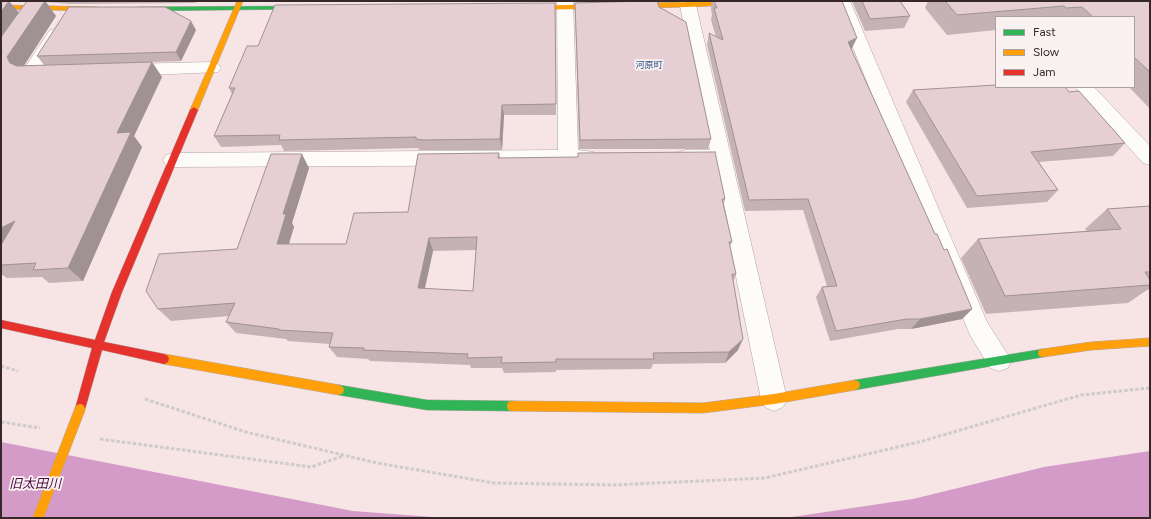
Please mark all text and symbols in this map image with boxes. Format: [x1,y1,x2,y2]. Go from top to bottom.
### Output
legend [995,16,1135,88]
text: Fast [1033,25,1056,39]
text: Slow [1033,45,1059,59]
district label: 河原町 [636,60,662,70]
text: Jam [1033,65,1056,79]
water label: 旧太田川 [9,476,61,492]

